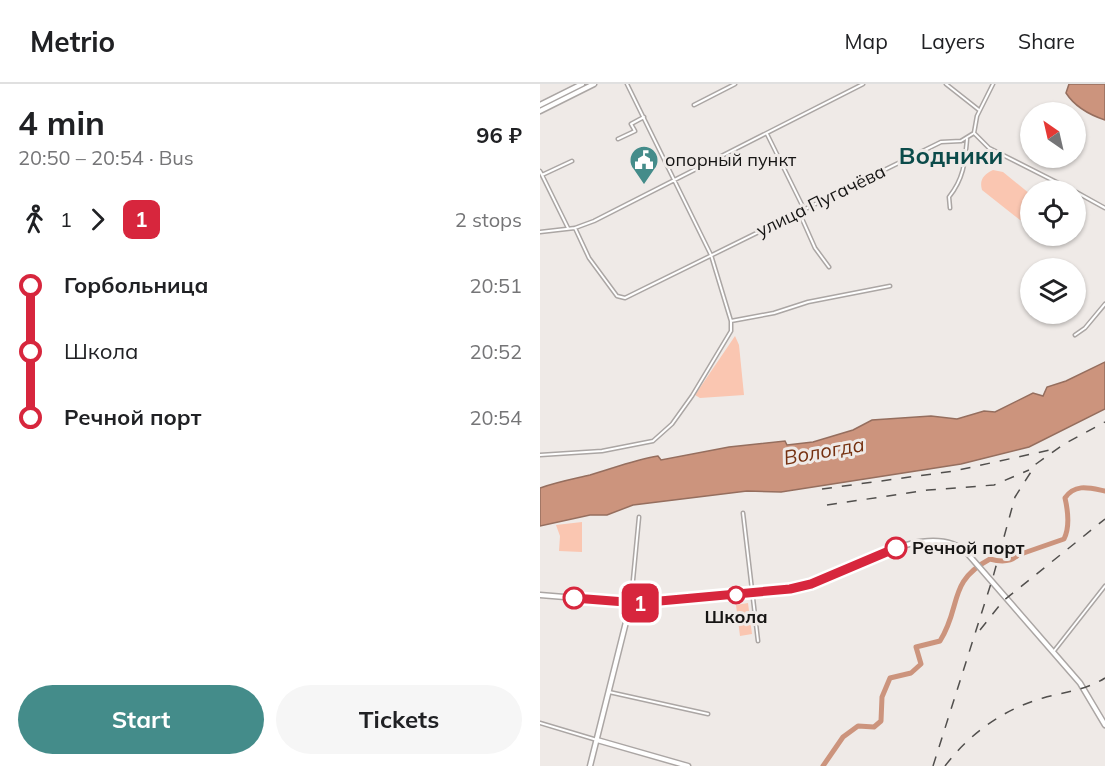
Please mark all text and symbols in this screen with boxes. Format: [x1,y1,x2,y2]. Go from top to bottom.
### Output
text: Metrio [30,24,115,59]
text: Map [845,28,888,54]
text: Layers [921,28,985,54]
text: Share [1018,28,1075,54]
text: 4 min [18,102,105,143]
north arrow [1020,102,1086,168]
map controls [1020,102,1086,324]
text: 96 ₽ [476,121,522,149]
district label: Водники [899,140,1003,170]
public building icon: опорный пункт [628,144,660,186]
text: 20:50 – 20:54 · Bus [18,145,194,170]
place label: опорный пункт [665,148,797,171]
street label: улица Пугачёва [752,159,889,242]
button: locate [1020,180,1086,246]
icon: walk [18,203,51,236]
icon: forward [81,203,114,236]
text: 1 [135,206,148,232]
text: 1 [60,207,72,232]
text: 2 stops [455,207,522,232]
button: layers [1020,258,1086,324]
text: Горбольница [64,271,209,299]
text: 20:51 [469,273,522,298]
text: Школа [64,337,139,365]
text: 20:52 [469,339,522,364]
text: Речной порт [64,403,201,431]
text: 20:54 [469,405,522,430]
water label: Вологда [782,431,866,470]
place label: Речной порт [912,536,1025,559]
marker: Речной порт [885,537,907,559]
line badge: 1 [620,584,660,622]
marker: Школа [727,586,745,604]
unlabelled marker [563,587,585,609]
text: 1 [634,590,646,616]
place label: Школа [704,605,768,628]
button: Start [18,685,264,754]
button: Tickets [276,685,522,754]

